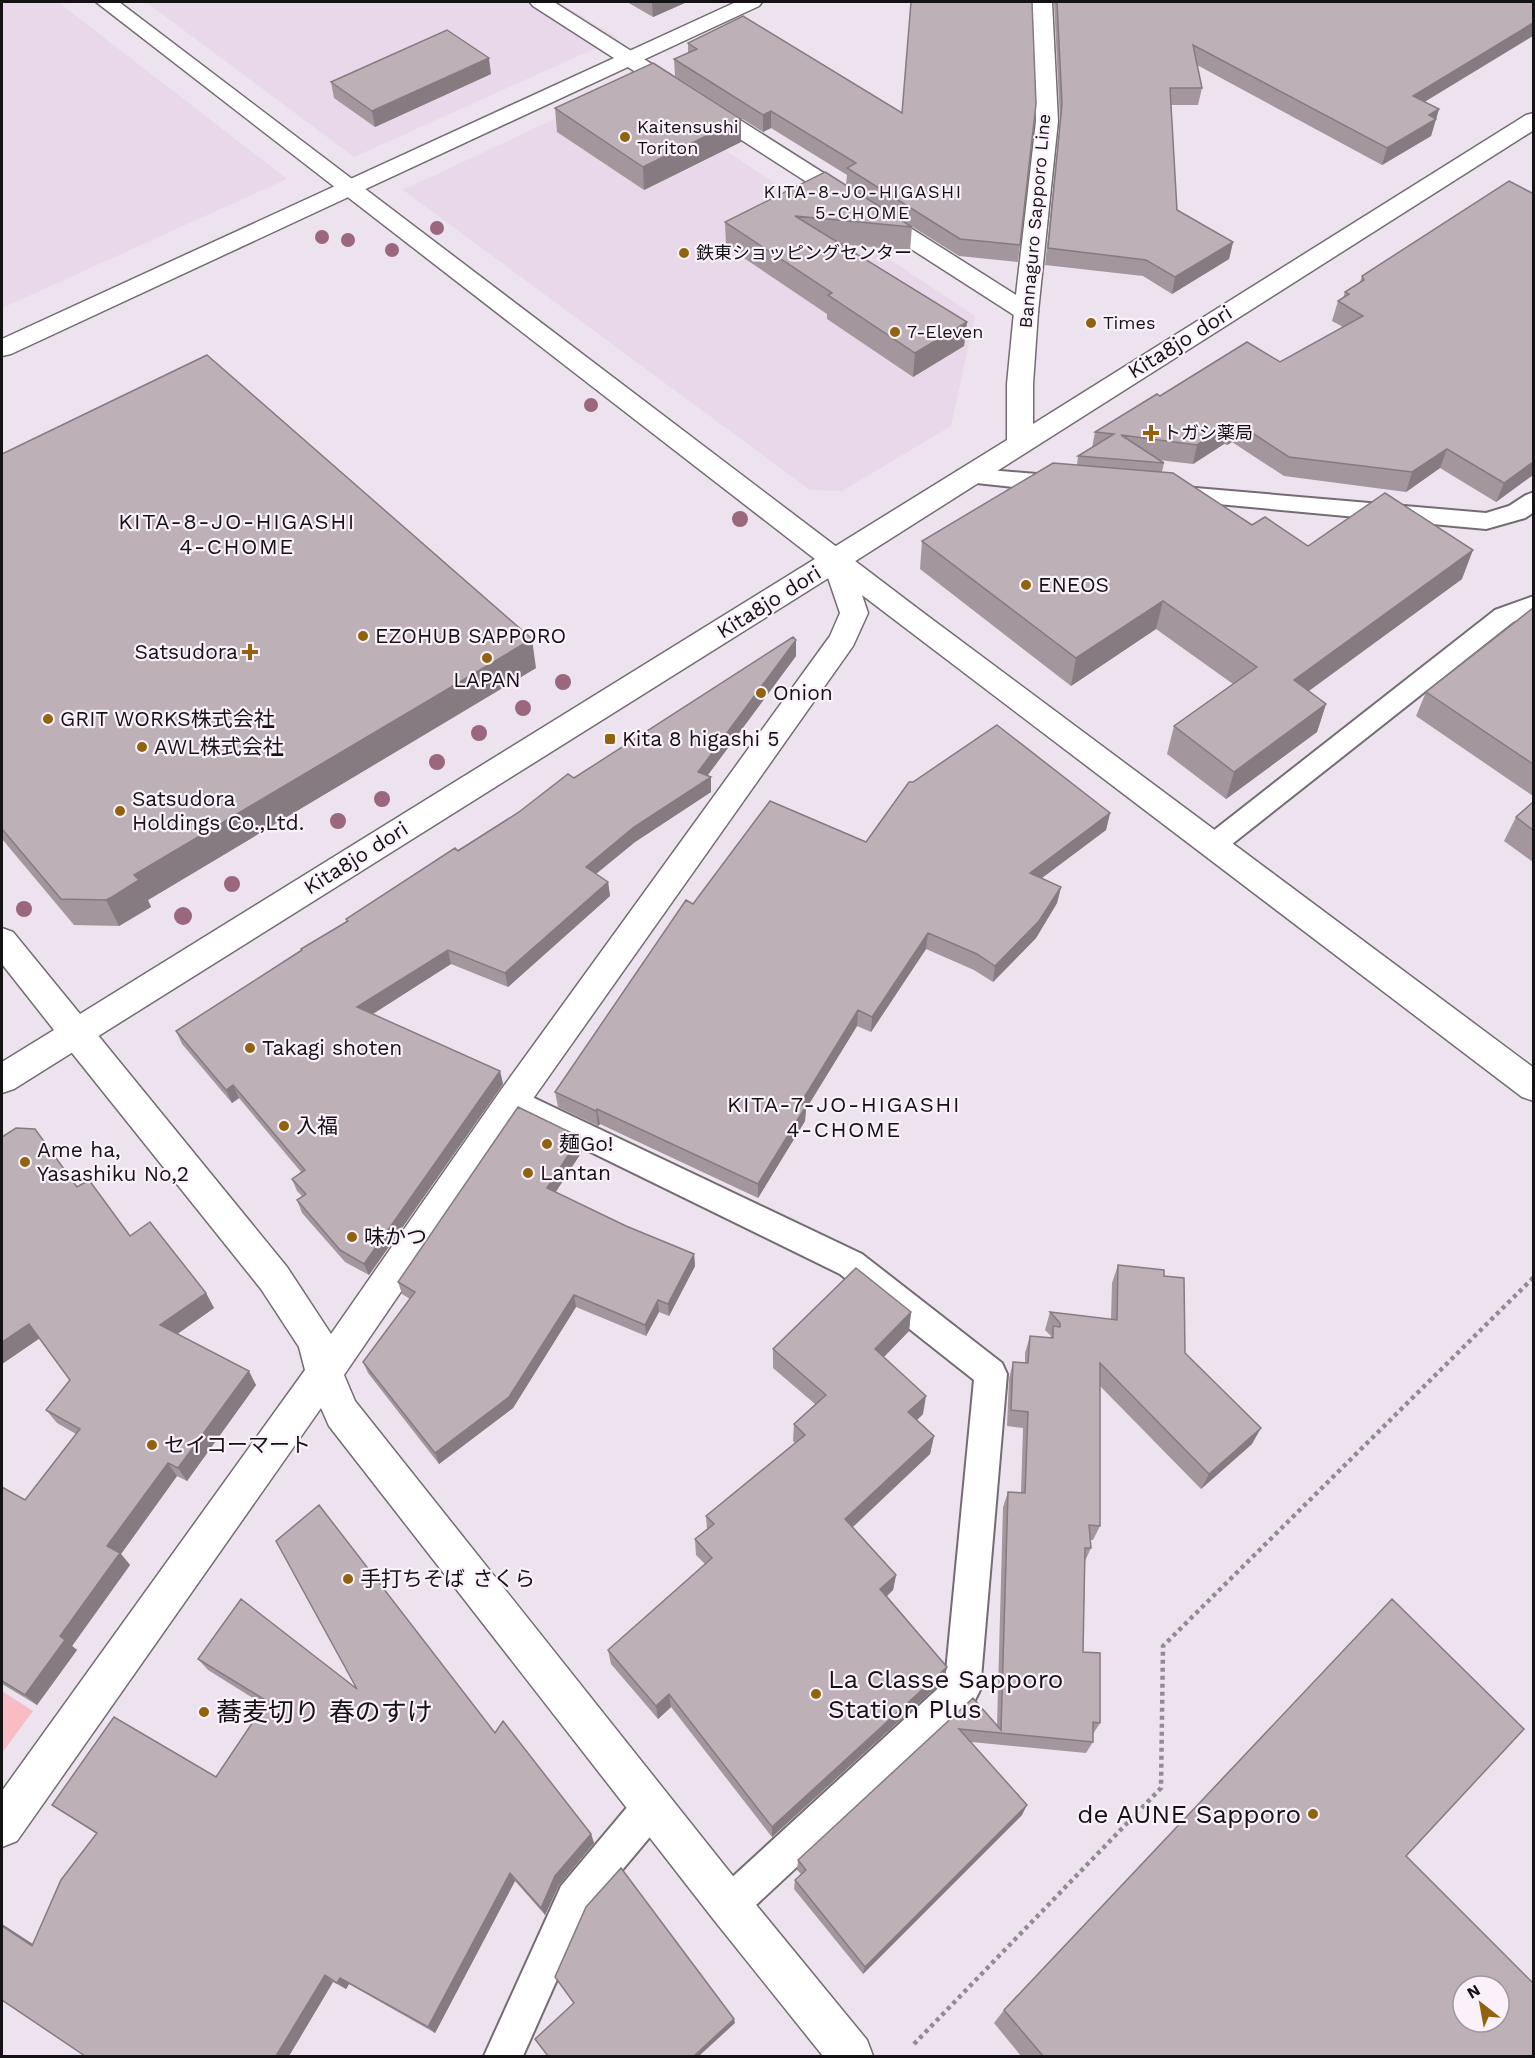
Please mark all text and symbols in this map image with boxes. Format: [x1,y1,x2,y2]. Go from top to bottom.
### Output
street label: Bannaguro Sapporo Line [1015,113,1054,329]
place label: Kaitensushi Toriton [637,116,739,158]
marker: Kaitensushi Toriton [618,130,632,144]
district label: KITA-8-JO-HIGASHI 5-CHOME [763,181,963,223]
place label: 鉄東ショッピングセンター [696,242,912,263]
marker: 鉄東ショッピングセンター [677,246,691,260]
street label: Kita8jo dori [1123,300,1237,384]
place label: Times [1103,312,1155,333]
marker: Times [1084,316,1098,330]
place label: 7-Eleven [907,321,983,342]
marker: 7-Eleven [888,325,902,339]
place label: トガシ薬局 [1163,422,1253,443]
marker: トガシ薬局 [1144,426,1158,440]
district label: KITA-8-JO-HIGASHI 4-CHOME [118,509,356,559]
street label: Kita8jo dori [712,560,826,644]
place label: ENEOS [1038,572,1109,597]
marker: ENEOS [1019,578,1033,592]
place label: EZOHUB SAPPORO [375,623,566,648]
marker: EZOHUB SAPPORO [356,629,370,643]
place label: Satsudora [135,639,238,664]
marker: Satsudora [243,645,257,659]
marker: LAPAN [480,651,494,665]
place label: LAPAN [453,667,521,692]
place label: Onion [773,680,833,705]
marker: Onion [754,686,768,700]
place label: GRIT WORKS株式会社 [60,706,275,731]
marker: GRIT WORKS株式会社 [41,712,55,726]
place label: Kita 8 higashi 5 [622,726,780,751]
marker: Kita 8 higashi 5 [603,732,617,746]
place label: AWL株式会社 [154,734,284,759]
marker: AWL株式会社 [135,740,149,754]
place label: Satsudora Holdings Co.,Ltd. [132,786,304,835]
marker: Satsudora Holdings Co.,Ltd. [113,804,127,818]
street label: Kita8jo dori [299,816,413,900]
place label: Takagi shoten [262,1035,402,1060]
marker: Takagi shoten [243,1041,257,1055]
district label: KITA-7-JO-HIGASHI 4-CHOME [727,1092,961,1142]
place label: 入福 [296,1113,338,1138]
marker: 入福 [277,1119,291,1133]
place label: 麺Go! [559,1131,614,1156]
place label: Ame ha, Yasashiku No,2 [37,1137,189,1186]
marker: 麺Go! [540,1137,554,1151]
marker: Ame ha, Yasashiku No,2 [18,1155,32,1169]
place label: Lantan [540,1160,611,1185]
marker: Lantan [521,1166,535,1180]
place label: 味かつ [364,1224,427,1249]
marker: 味かつ [345,1230,359,1244]
place label: セイコーマート [164,1432,311,1457]
marker: セイコーマート [145,1438,159,1452]
place label: 手打ちそば さくら [360,1566,535,1591]
marker: 手打ちそば さくら [341,1572,355,1586]
place label: La Classe Sapporo Station Plus [828,1664,1063,1724]
marker: La Classe Sapporo Station Plus [809,1687,823,1701]
place label: 蕎麦切り 春のすけ [216,1697,433,1727]
marker: 蕎麦切り 春のすけ [197,1705,211,1719]
place label: de AUNE Sapporo [1077,1799,1301,1829]
marker: de AUNE Sapporo [1306,1807,1320,1821]
north arrow [1451,1974,1511,2034]
text: N [1464,1980,1484,2003]

